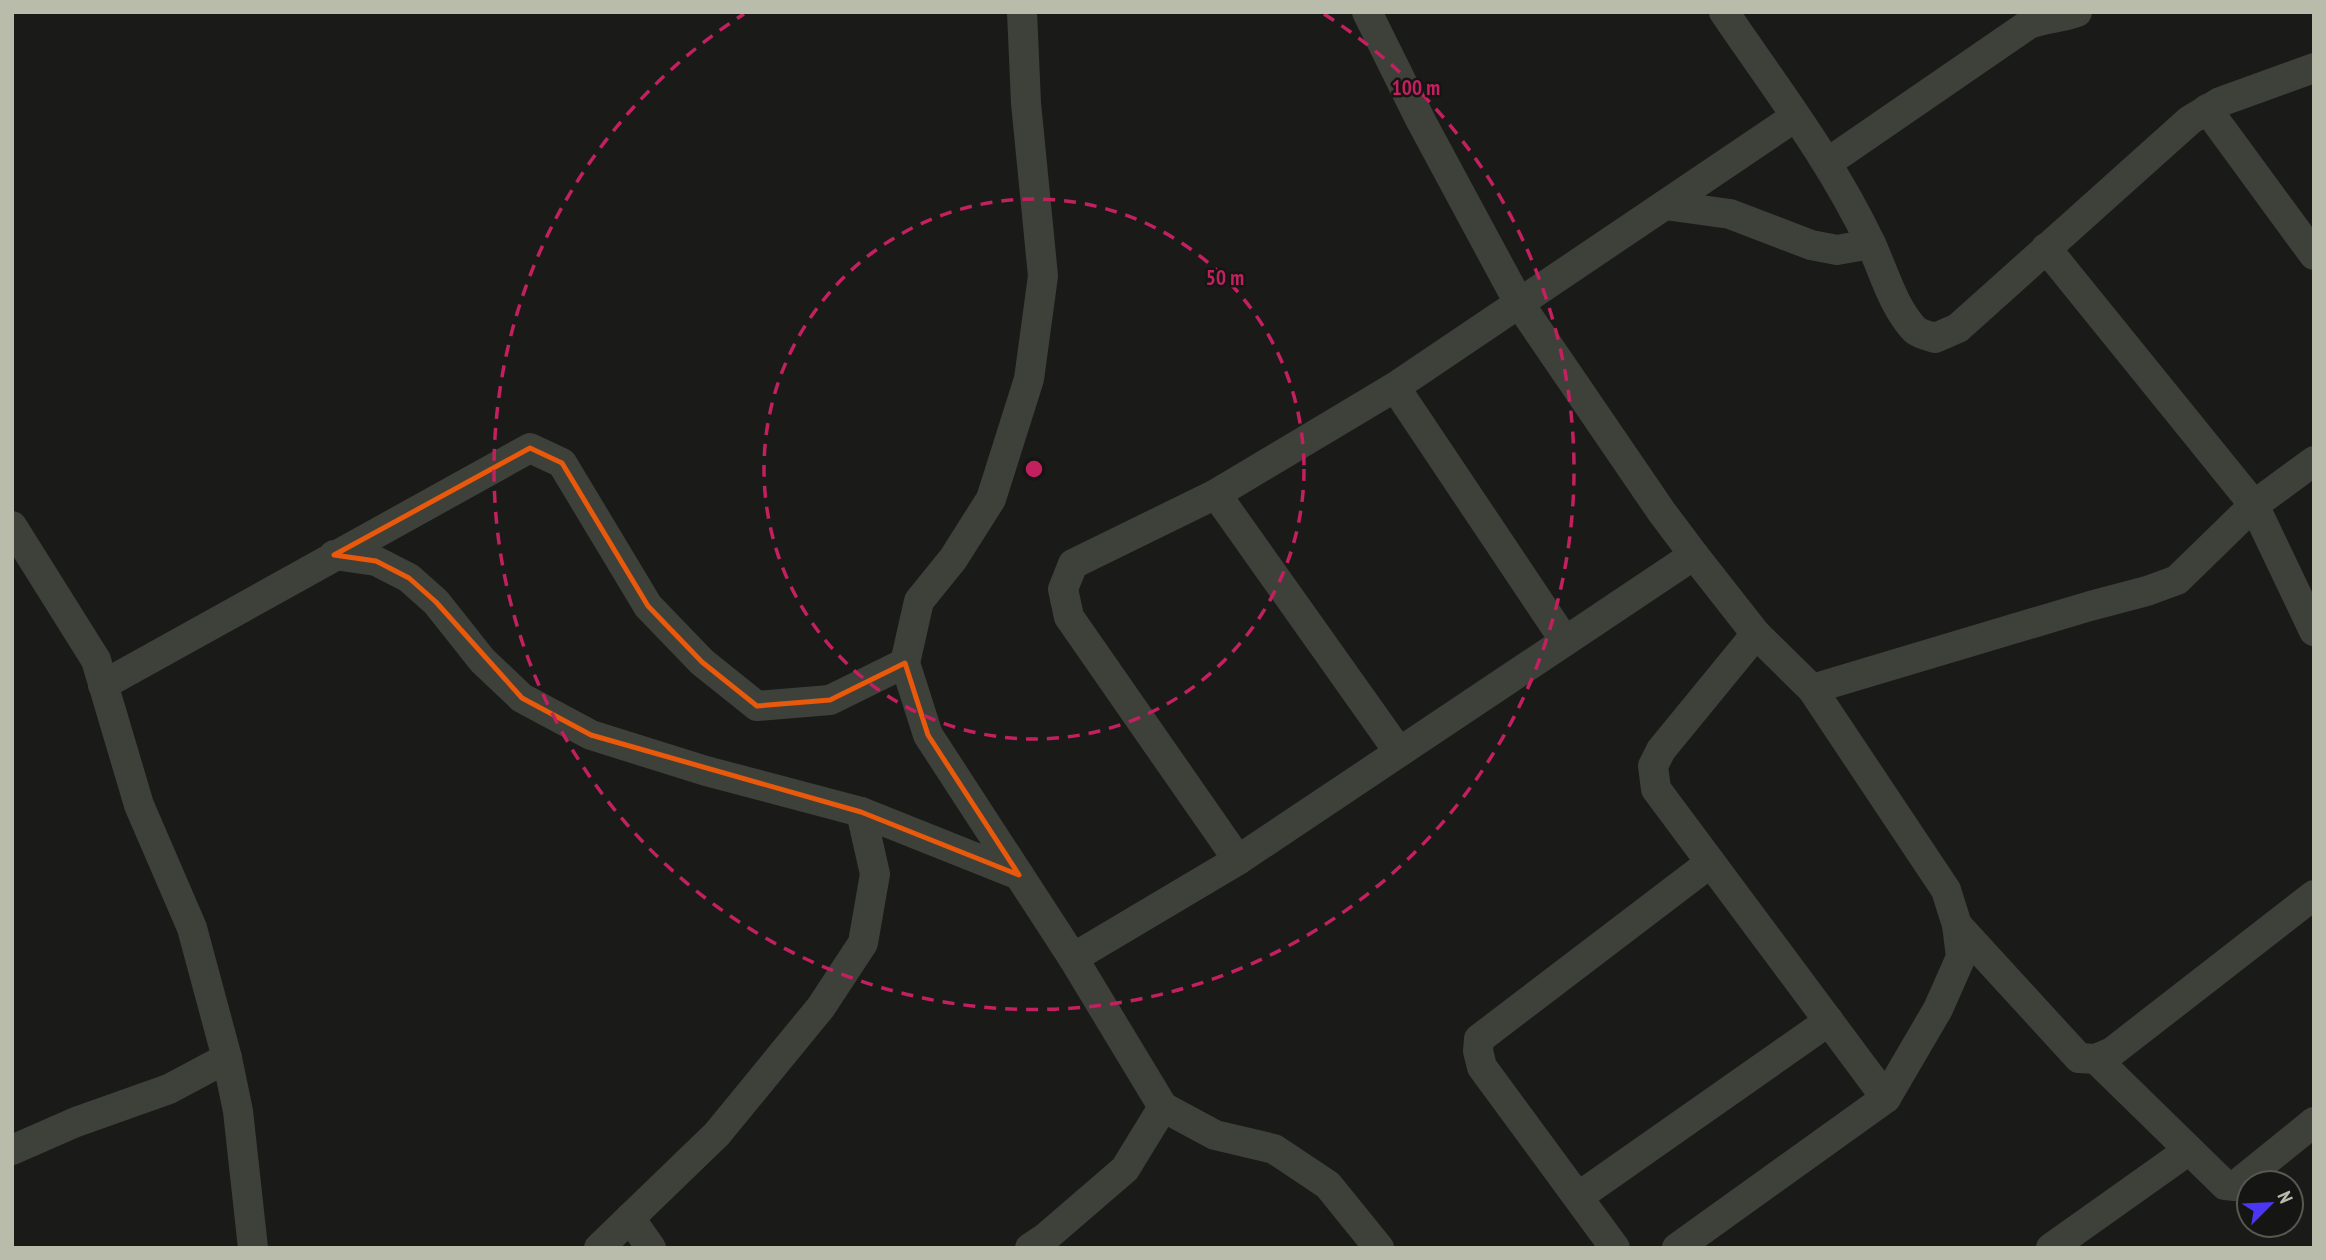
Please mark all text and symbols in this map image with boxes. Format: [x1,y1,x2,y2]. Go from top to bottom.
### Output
text: 100 m [1392,74,1440,101]
text: 50 m [1206,264,1244,291]
centre of rings [1022,457,1046,481]
north arrow [2235,1169,2305,1239]
text: N [2272,1188,2299,1207]

